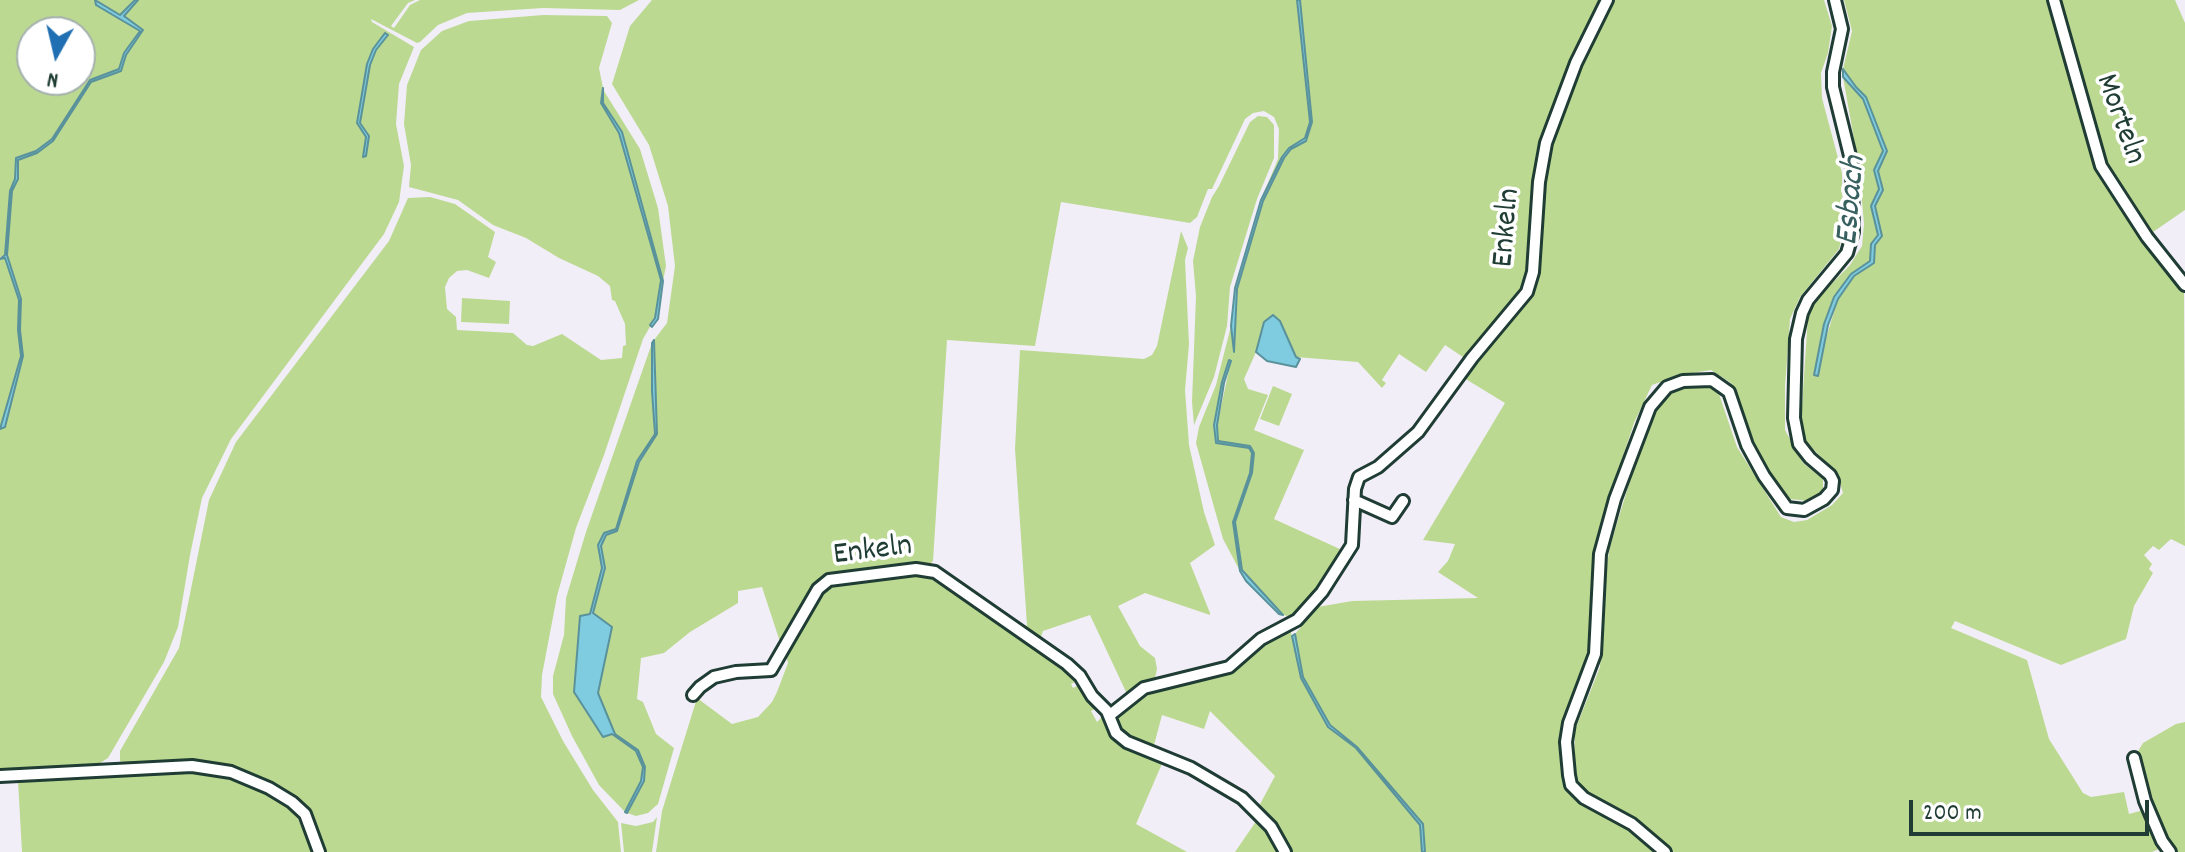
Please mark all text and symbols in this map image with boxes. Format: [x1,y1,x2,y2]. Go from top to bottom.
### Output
north arrow [16,16,96,96]
text: N [45,62,60,94]
street label: Morteln [2084,70,2152,170]
water label: Esbach [1830,155,1878,247]
street label: Enkeln [1486,187,1532,269]
street label: Enkeln [831,529,915,577]
scale bar [1913,784,2153,834]
text: 200 m [1923,797,1982,831]

